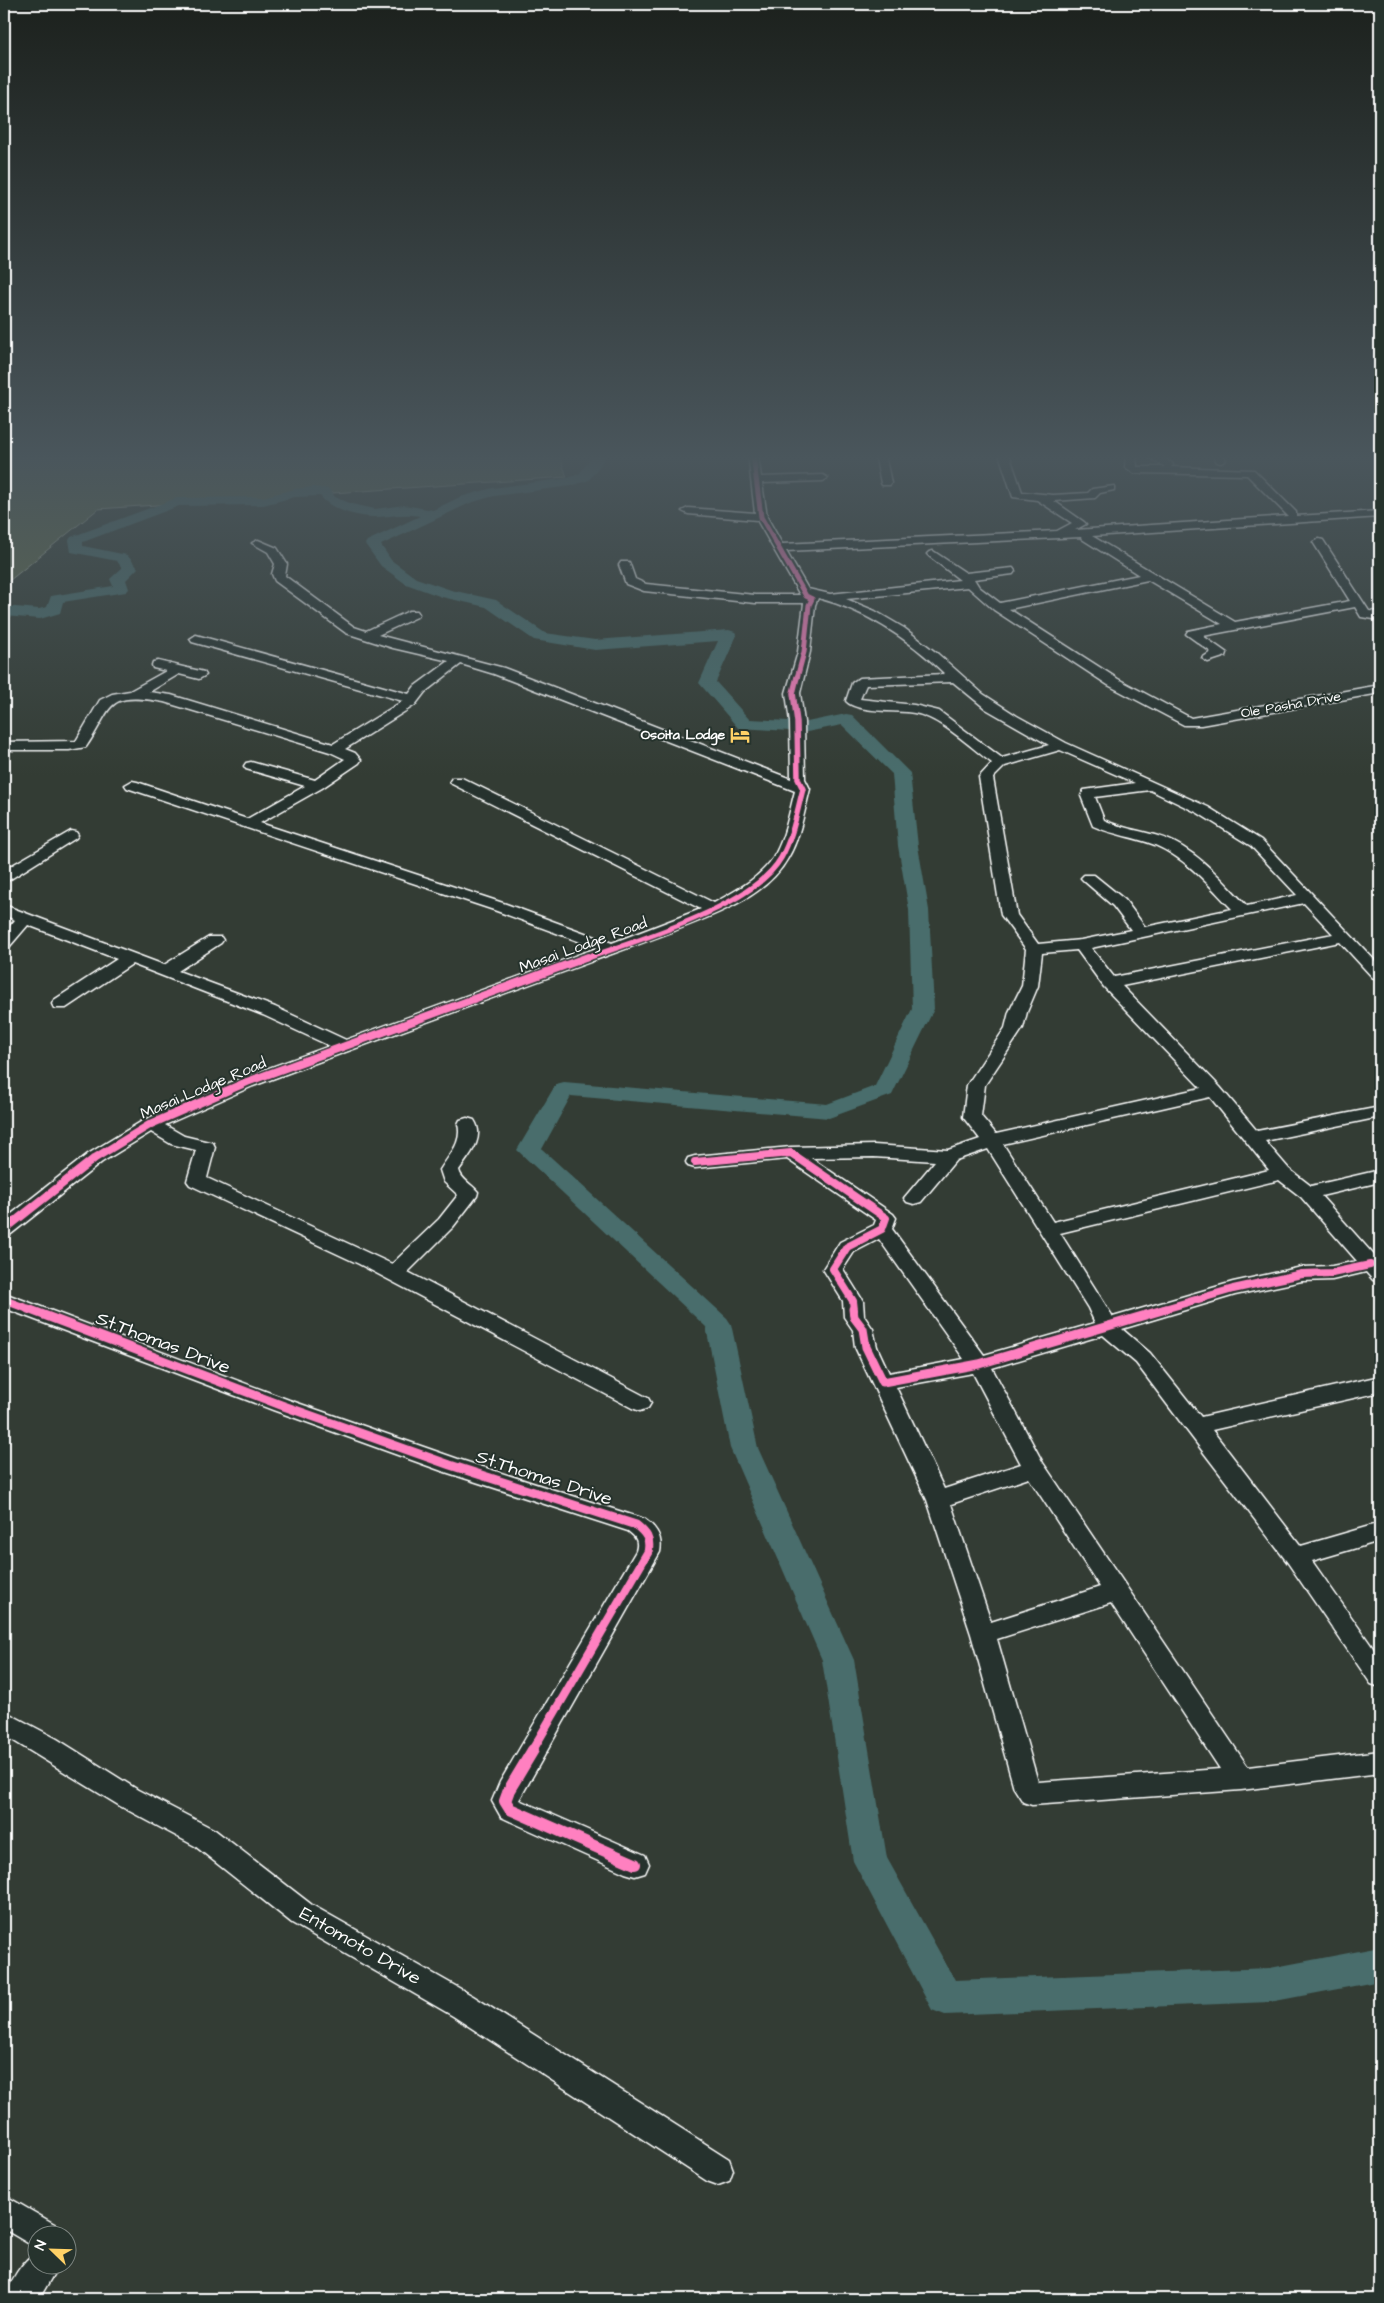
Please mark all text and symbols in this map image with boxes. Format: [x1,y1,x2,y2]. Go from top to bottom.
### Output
street label: Ole Pasha Drive [1239,686,1343,724]
hotel icon: Osoita Lodge [729,724,751,746]
place label: Osoita Lodge [641,725,725,746]
street label: Masai Lodge Road [516,912,650,979]
street label: Masai Lodge Road [137,1052,270,1125]
street label: St.Thomas Drive [92,1305,234,1381]
street label: St.Thomas Drive [472,1443,616,1513]
street label: Entomoto Drive [294,1900,426,1992]
north arrow [28,2226,78,2276]
text: N [30,2237,52,2253]

